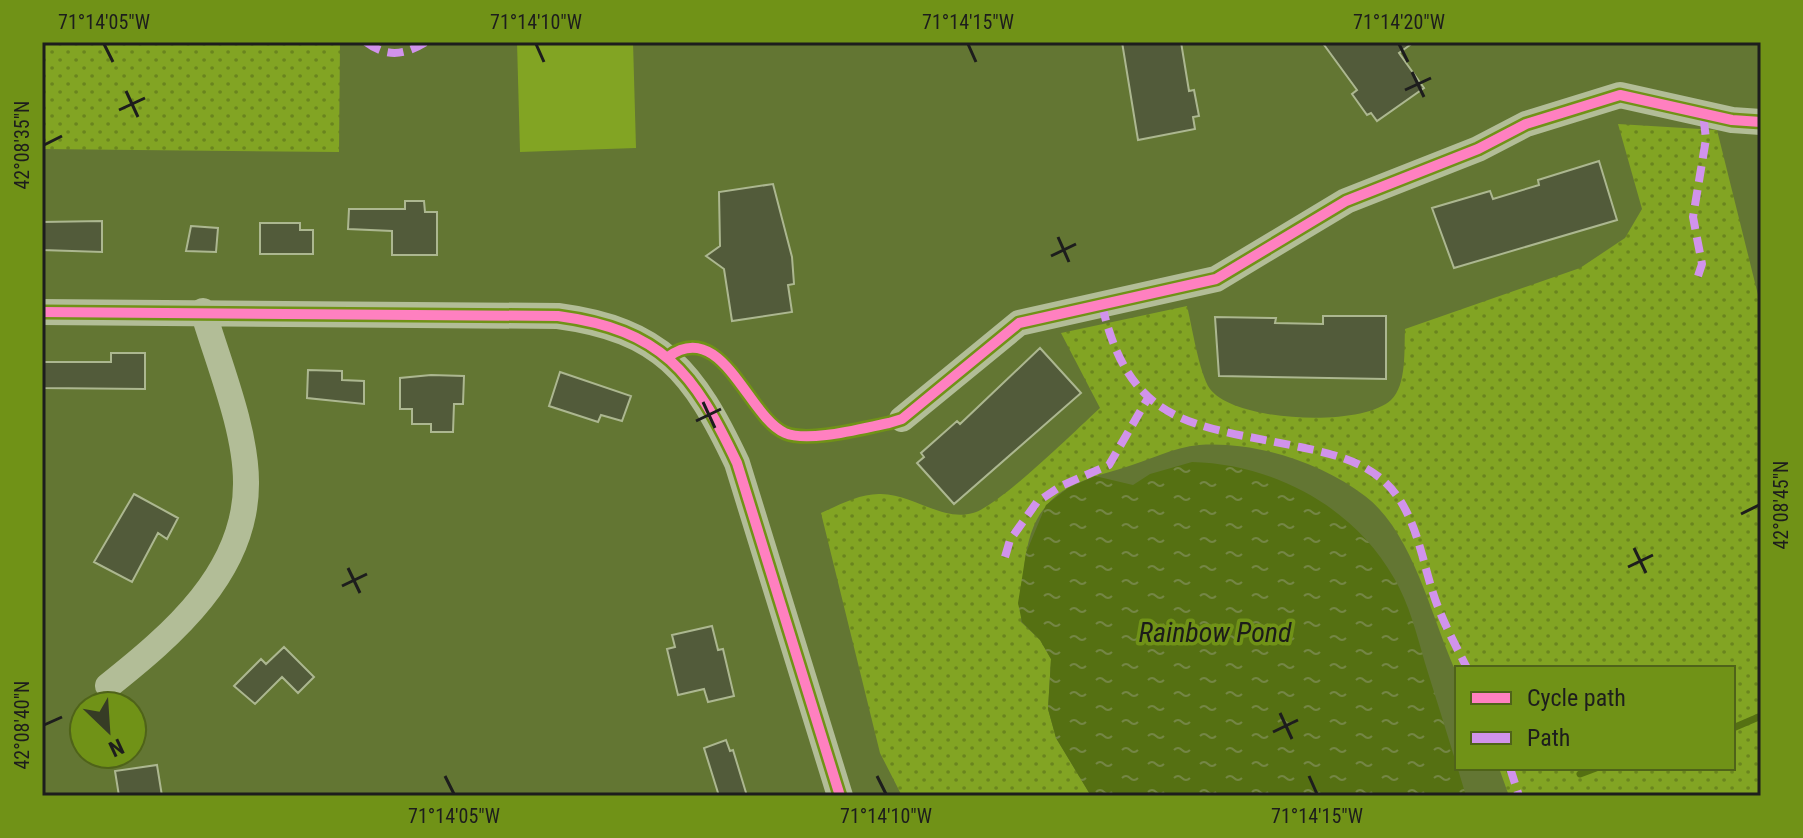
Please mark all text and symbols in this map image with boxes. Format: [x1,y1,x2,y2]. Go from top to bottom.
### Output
text: 71°14'05"W [58,10,150,34]
text: 71°14'10"W [490,10,582,34]
text: 71°14'15"W [922,10,1014,34]
text: 71°14'20"W [1353,10,1445,34]
text: 42°08'35"N [10,100,34,190]
text: 42°08'45"N [1769,460,1793,550]
water label: Rainbow Pond [1138,616,1292,649]
legend [1455,666,1735,770]
text: 42°08'40"N [10,680,34,770]
text: Cycle path [1527,684,1626,712]
north arrow [68,690,148,770]
text: Path [1527,724,1570,752]
text: N [105,733,128,762]
text: 71°14'05"W [408,804,500,828]
text: 71°14'10"W [840,804,932,828]
text: 71°14'15"W [1271,804,1363,828]

